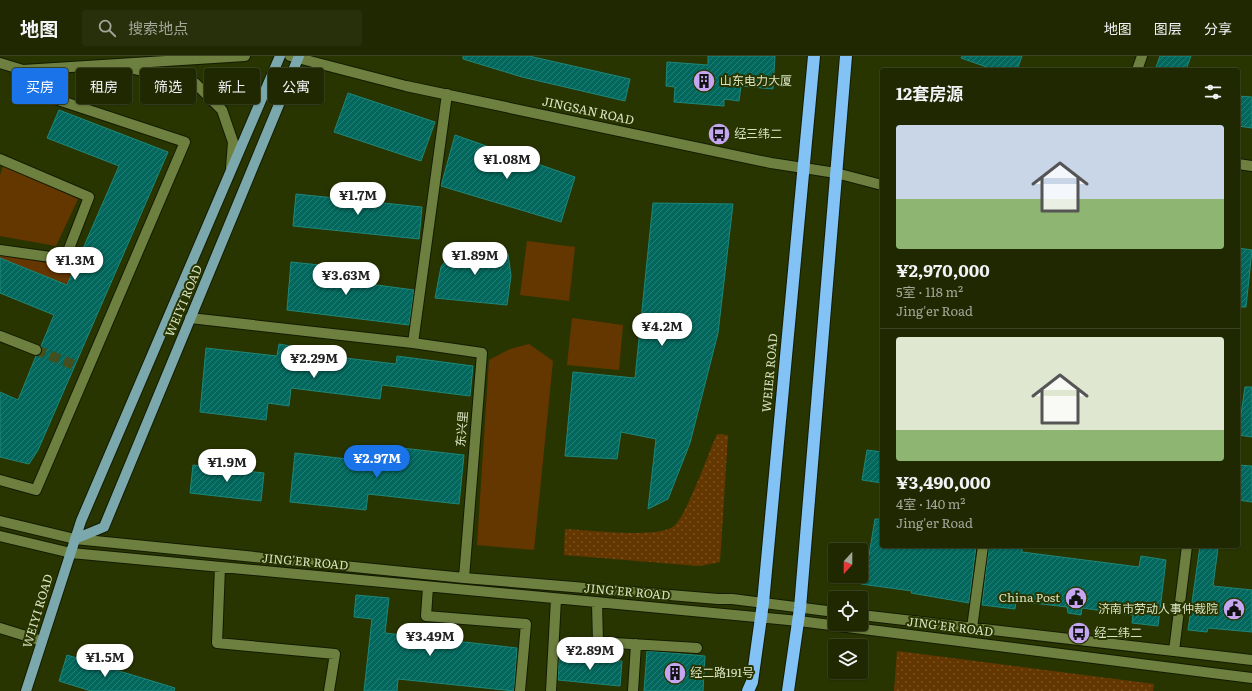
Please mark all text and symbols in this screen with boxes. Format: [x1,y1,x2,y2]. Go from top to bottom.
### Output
search box [82,10,362,46]
text: 地图 [20,14,58,42]
text: 搜索地点 [128,16,188,39]
icon: search [96,17,118,39]
text: 地图 [1104,18,1132,38]
text: 图层 [1154,18,1182,38]
text: 分享 [1204,18,1232,38]
chip: 买房 [12,68,68,104]
chip: 租房 [76,68,132,104]
chip: 筛选 [140,68,196,104]
chip: 新上 [204,68,260,104]
chip: 公寓 [268,68,324,104]
building icon: 山东电力大厦 [691,68,717,94]
place label: 山东电力大厦 [720,71,792,89]
text: 12套房源 [896,80,963,105]
icon: filters [1202,81,1224,103]
street label: JINGSAN ROAD [541,92,636,129]
bus stop icon: 经三纬二 [706,121,732,147]
place label: 经三纬二 [734,124,782,142]
pin: ¥1.08M [474,146,540,180]
text: ¥1.08M [483,149,531,168]
icon: home [1024,151,1096,223]
pin: ¥1.7M [330,182,386,216]
text: ¥1.7M [339,185,377,204]
pin: ¥1.89M [442,242,508,276]
text: ¥1.89M [451,245,499,264]
pin: ¥1.3M [47,247,103,281]
text: ¥1.3M [55,250,95,269]
text: ¥2,970,000 [896,257,990,282]
street label: WEIYI ROAD [160,262,206,339]
pin: ¥3.63M [313,262,379,296]
text: ¥3.63M [322,265,370,284]
text: 5室 · 118 m² [896,282,963,301]
text: Jing'er Road [896,301,973,320]
pin: ¥4.2M [634,313,690,347]
text: ¥4.2M [641,316,683,335]
street label: WEIER ROAD [757,333,781,413]
pin: ¥2.29M [281,345,347,379]
text: ¥2.29M [290,348,338,367]
icon: home [1024,363,1096,435]
street label: 东兴里 [450,410,472,448]
pin: ¥2.97M [344,445,410,479]
text: ¥2.97M [353,448,401,467]
pin: ¥1.9M [199,449,255,483]
text: ¥1.9M [207,452,247,471]
text: ¥3,490,000 [896,469,991,494]
text: 4室 · 140 m² [896,494,966,513]
text: Jing'er Road [896,513,973,532]
north arrow [828,543,868,583]
map controls [828,543,868,679]
street label: JING'ER ROAD [261,548,349,574]
street label: WEIYI ROAD [17,572,57,650]
street label: JING'ER ROAD [583,578,671,604]
public building icon: China Post [1063,585,1089,611]
place label: China Post [999,588,1060,606]
button: locate [828,591,868,631]
public building icon: 济南市劳动人事仲裁院 [1221,596,1247,622]
place label: 济南市劳动人事仲裁院 [1098,599,1218,617]
street label: JING'ER ROAD [906,612,994,640]
bus stop icon: 经二纬二 [1066,620,1092,646]
pin: ¥3.49M [397,623,463,657]
place label: 经二纬二 [1094,623,1142,641]
text: ¥3.49M [406,626,455,645]
pin: ¥2.89M [557,637,623,671]
button: layers [828,639,868,679]
text: ¥2.89M [566,640,614,659]
pin: ¥1.5M [77,644,133,678]
text: ¥1.5M [85,647,125,666]
building icon: 经二路191号 [662,660,688,686]
place label: 经二路191号 [690,663,754,681]

